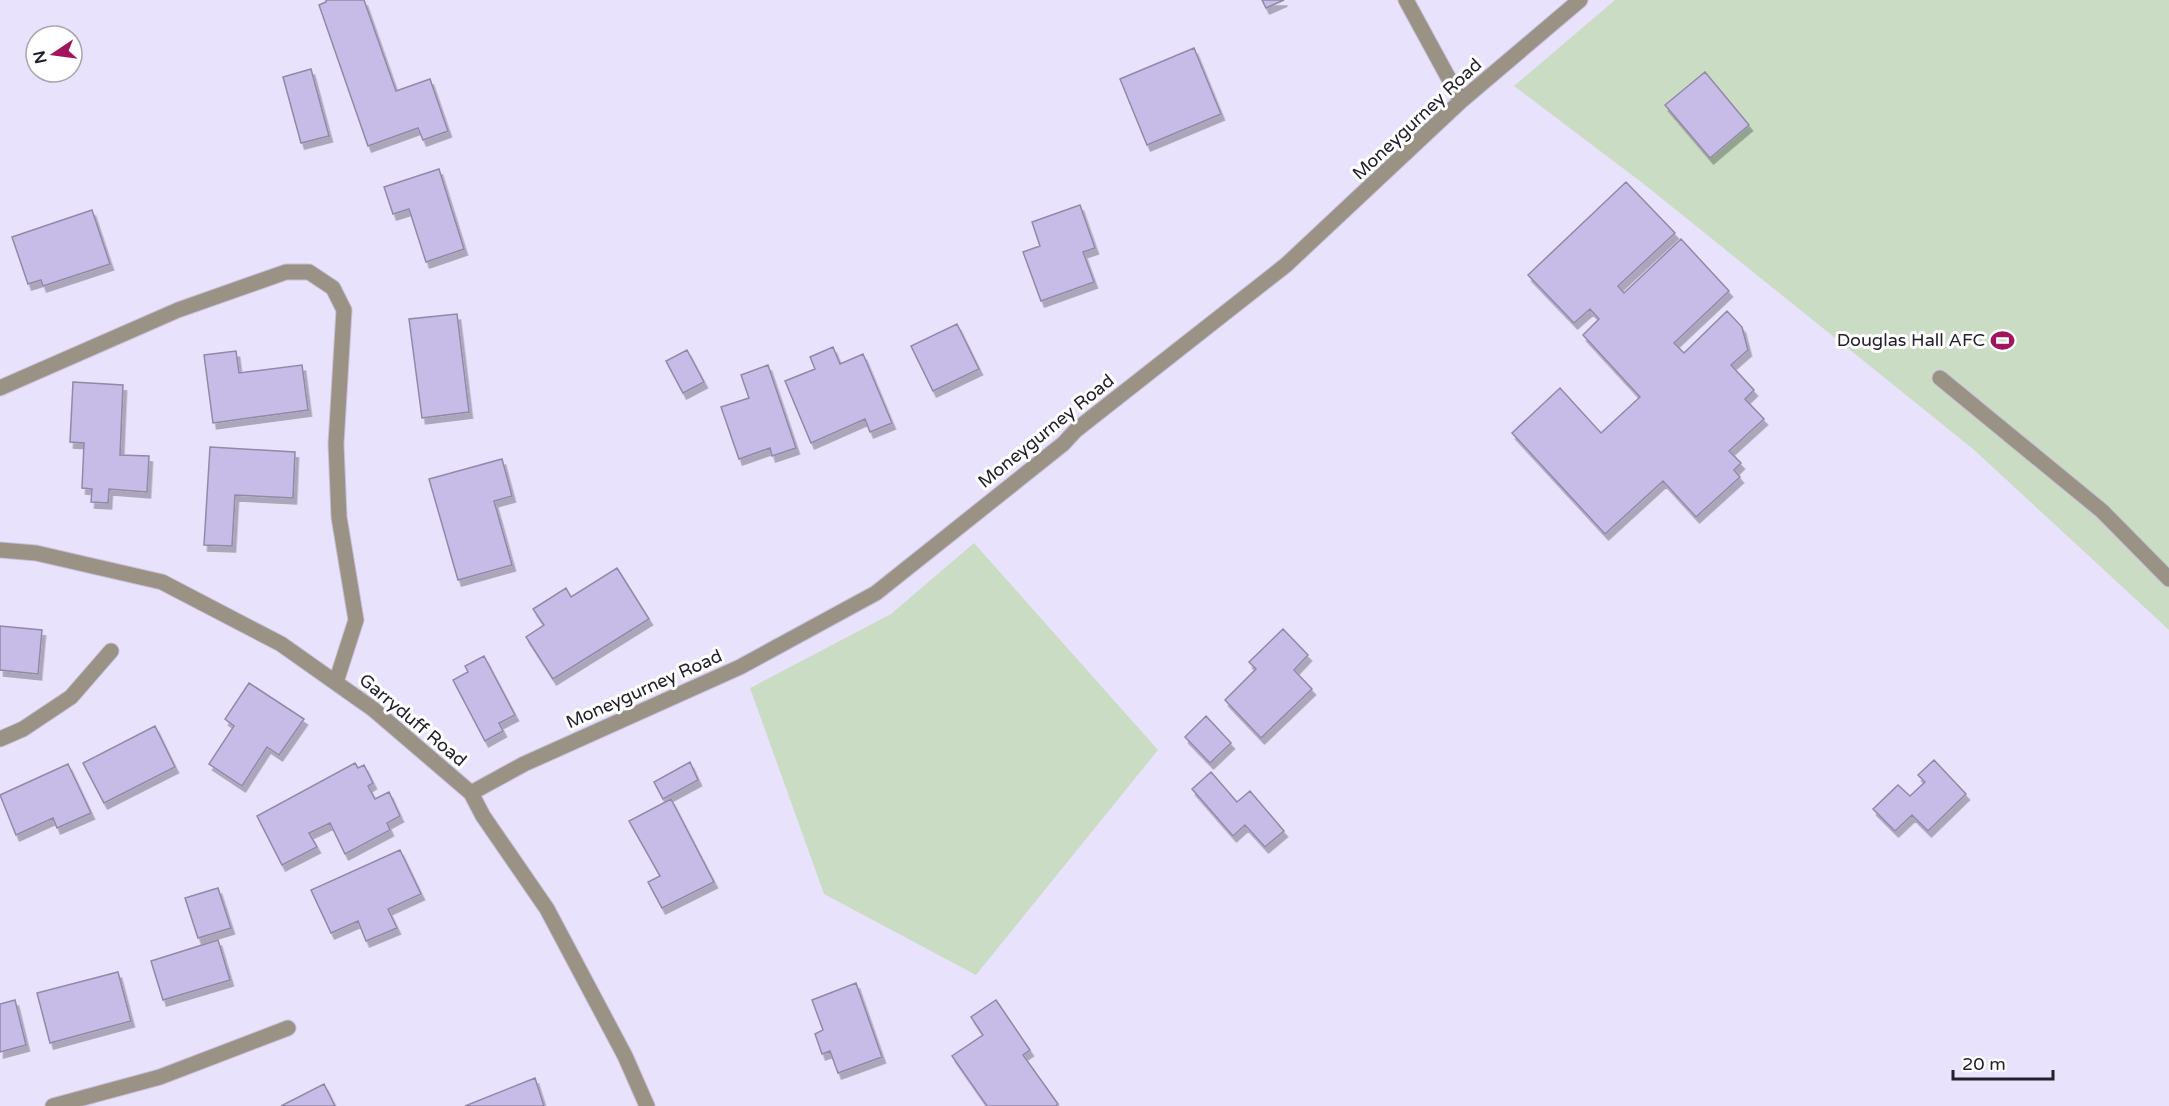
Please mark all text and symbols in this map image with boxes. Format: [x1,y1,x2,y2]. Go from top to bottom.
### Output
north arrow [24,24,84,84]
text: N [29,49,52,66]
street label: Moneygurney Road [1348,53,1486,185]
sports icon: Douglas Hall AFC [1990,327,2016,353]
place label: Douglas Hall AFC [1837,329,1985,351]
street label: Moneygurney Road [974,369,1118,493]
street label: Moneygurney Road [563,645,725,733]
street label: Garryduff Road [355,669,471,771]
scale bar [1953,1043,2054,1081]
text: 20 m [1962,1053,2006,1075]

